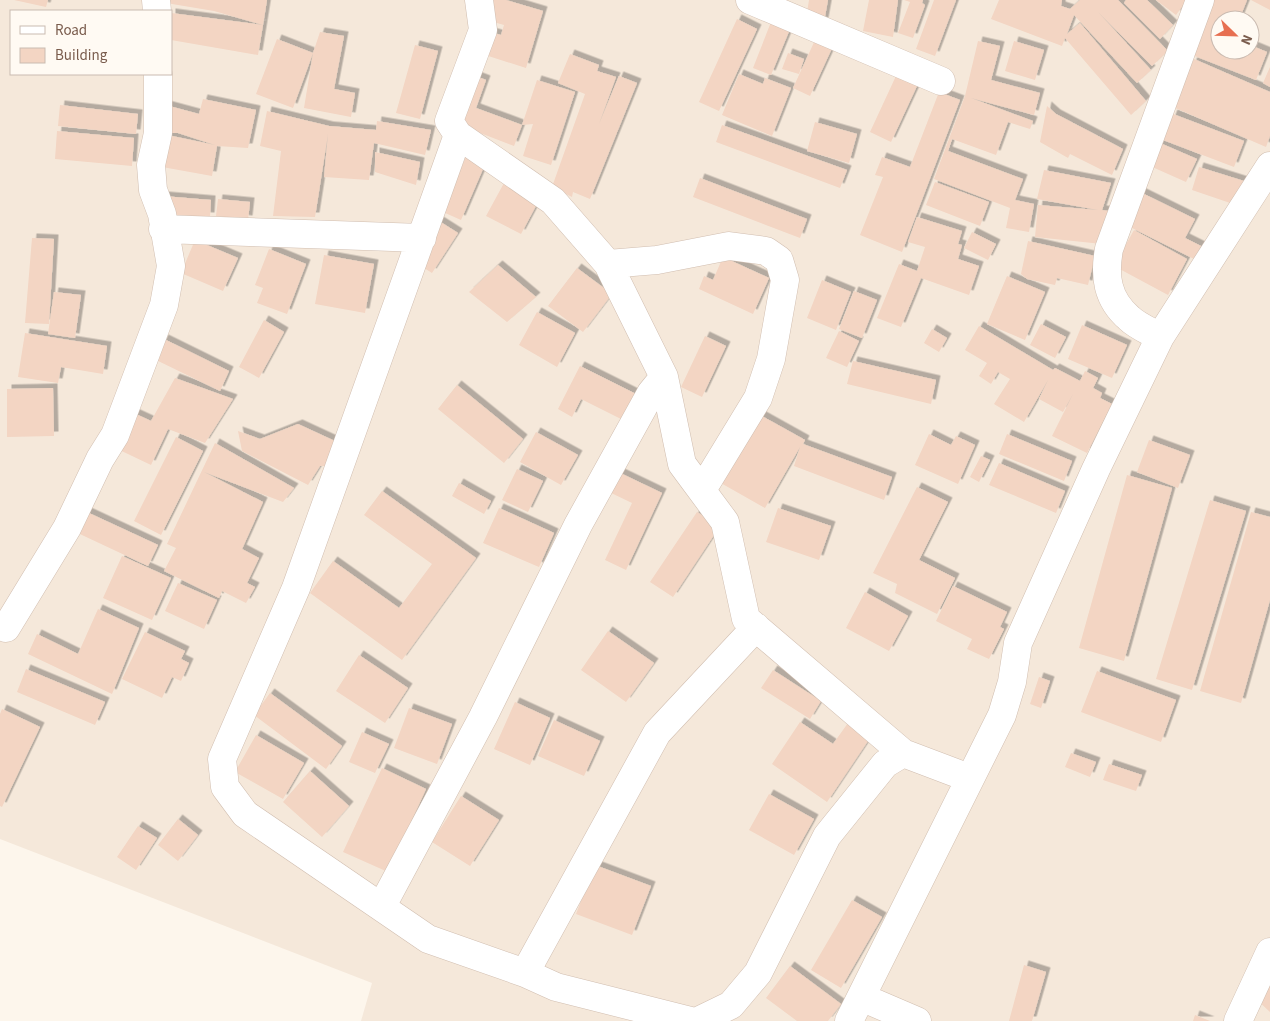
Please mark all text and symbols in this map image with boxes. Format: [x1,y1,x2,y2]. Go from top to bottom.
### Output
legend [10,10,172,75]
north arrow [1210,10,1260,60]
text: Road [55,20,87,41]
text: N [1235,31,1257,48]
text: Building [55,45,108,66]

